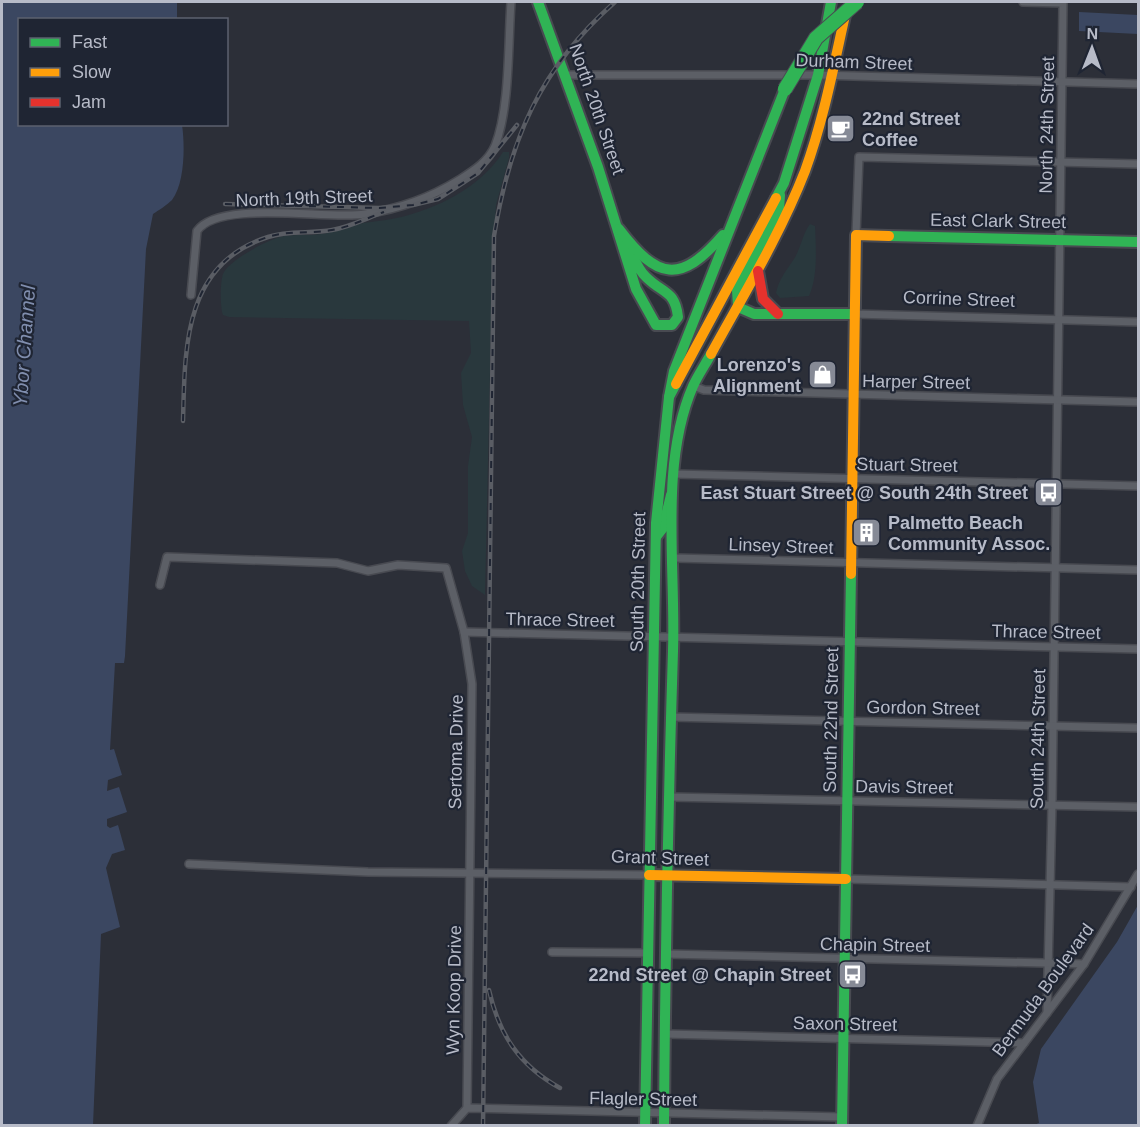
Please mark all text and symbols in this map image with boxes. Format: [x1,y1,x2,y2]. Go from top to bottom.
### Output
legend [18,18,228,126]
north arrow [1062,18,1122,78]
text: N [1086,25,1098,42]
text: Fast [72,32,107,52]
street label: North 20th Street [565,41,629,177]
street label: Durham Street [795,50,913,74]
street label: North 24th Street [1036,56,1058,194]
text: Slow [72,62,112,82]
text: Jam [72,92,106,112]
place label: 22nd Street Coffee [862,109,960,150]
cafe icon: 22nd Street Coffee [825,113,857,145]
street label: North 19th Street [235,186,373,210]
street label: East Clark Street [930,210,1066,232]
water label: Ybor Channel [9,284,39,408]
street label: Corrine Street [903,287,1015,311]
place label: Lorenzo's Alignment [713,355,801,396]
shop icon: Lorenzo's Alignment [806,359,838,391]
street label: Harper Street [862,371,970,393]
street label: Stuart Street [856,454,958,476]
bus stop icon: East Stuart Street @ South 24th Street [1033,477,1065,509]
place label: East Stuart Street @ South 24th Street [700,483,1028,503]
street label: South 20th Street [627,512,649,652]
place label: Palmetto Beach Community Assoc. [888,513,1050,554]
building icon: Palmetto Beach Community Assoc. [851,517,883,549]
street label: Linsey Street [728,534,834,558]
street label: Thrace Street [505,609,615,631]
street label: Thrace Street [991,621,1101,643]
street label: South 22nd Street [820,647,842,793]
street label: South 24th Street [1027,669,1049,809]
street label: Sertoma Drive [445,694,467,810]
street label: Gordon Street [866,697,980,719]
street label: Davis Street [855,776,953,798]
street label: Grant Street [611,846,709,870]
street label: Bermuda Boulevard [988,920,1098,1060]
street label: Wyn Koop Drive [443,925,465,1055]
street label: Chapin Street [820,934,930,956]
bus stop icon: 22nd Street @ Chapin Street [836,959,868,991]
place label: 22nd Street @ Chapin Street [588,965,831,985]
street label: Saxon Street [793,1013,897,1035]
street label: Flagler Street [589,1088,697,1110]

